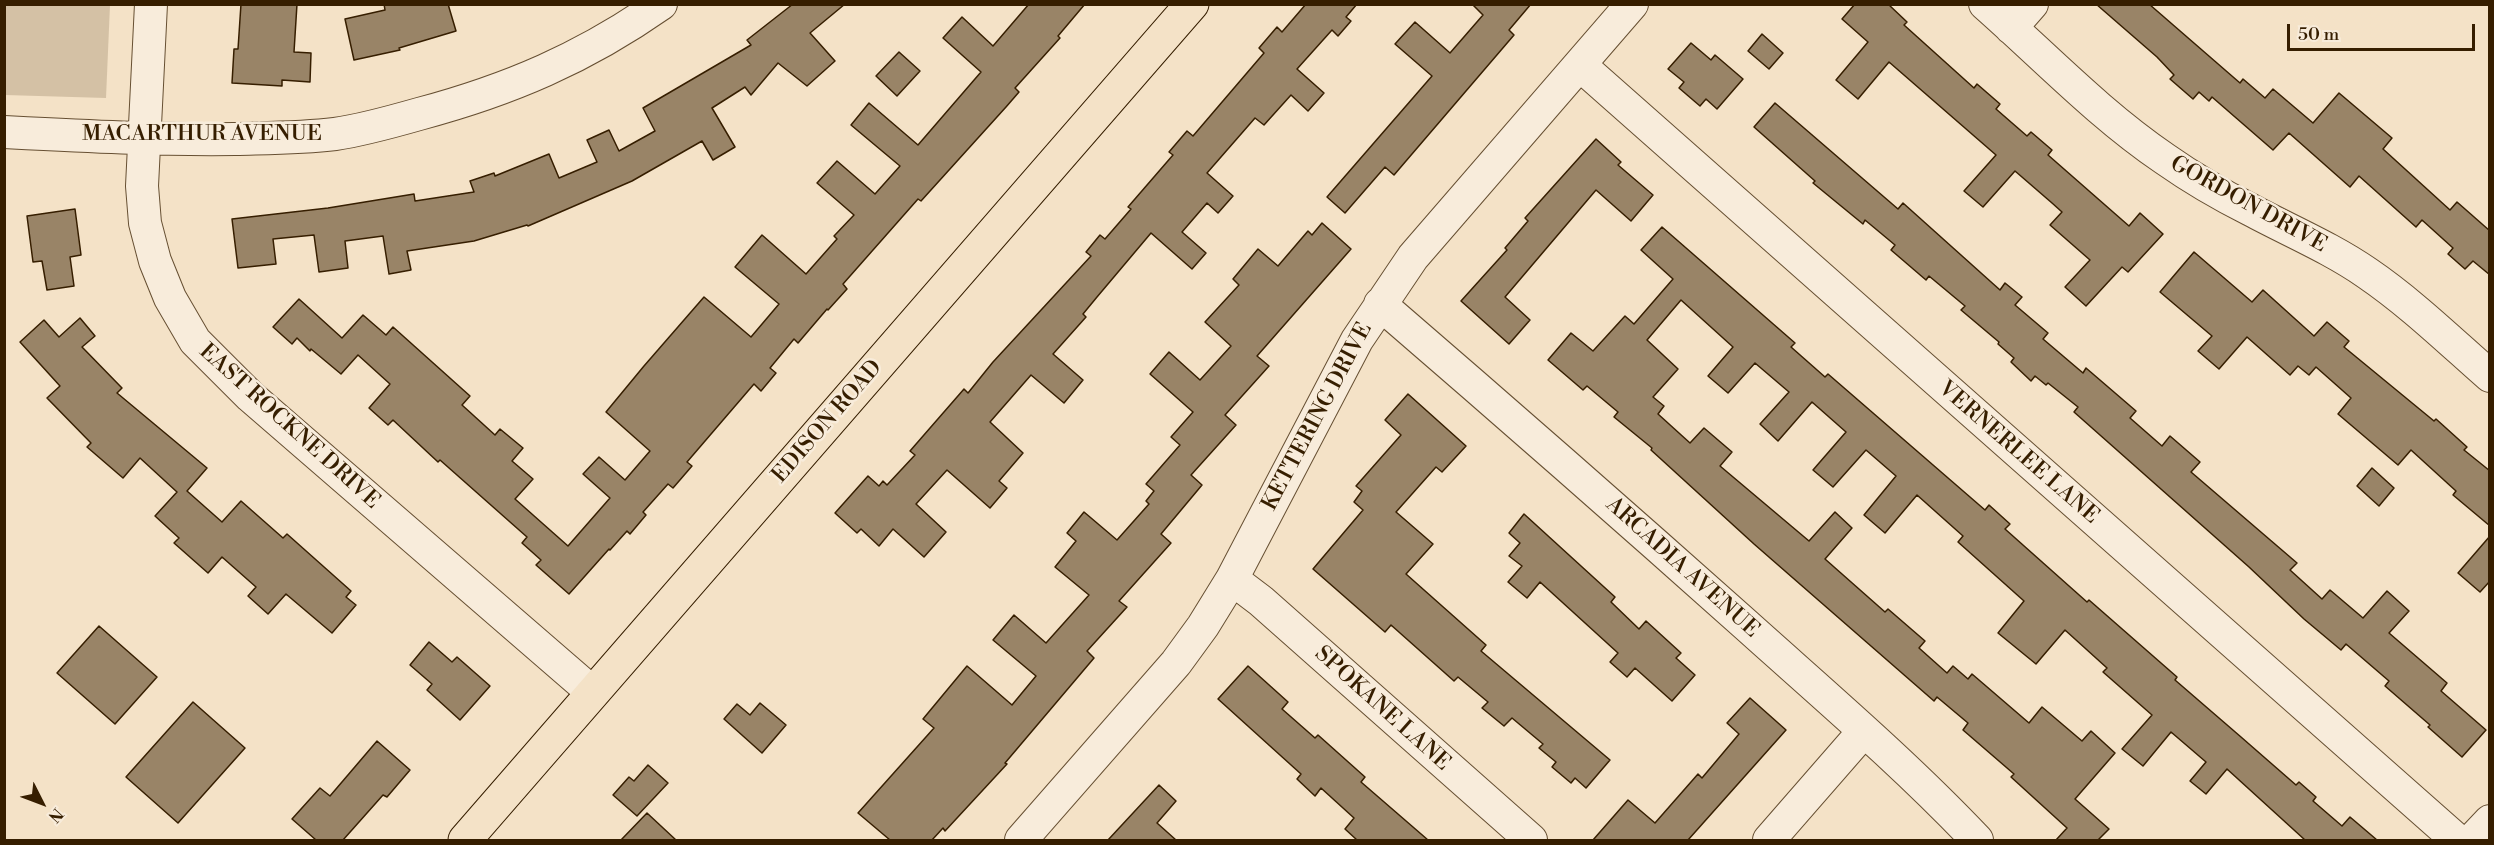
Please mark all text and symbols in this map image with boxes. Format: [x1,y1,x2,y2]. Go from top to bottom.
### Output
scale bar [2290,12,2478,50]
text: 50 m [2298,23,2339,46]
street label: MACARTHUR AVENUE [82,122,322,148]
street label: GORDON DRIVE [2165,151,2331,259]
street label: KETTERING DRIVE [1257,319,1379,515]
street label: EAST ROCKNE DRIVE [193,339,385,515]
street label: EDISON ROAD [767,355,889,489]
street label: VERNERLEE LANE [1932,376,2104,530]
street label: ARCADIA AVENUE [1600,492,1764,644]
street label: SPOKANE LANE [1309,641,1455,777]
north arrow [12,773,72,833]
text: N [44,804,67,826]

